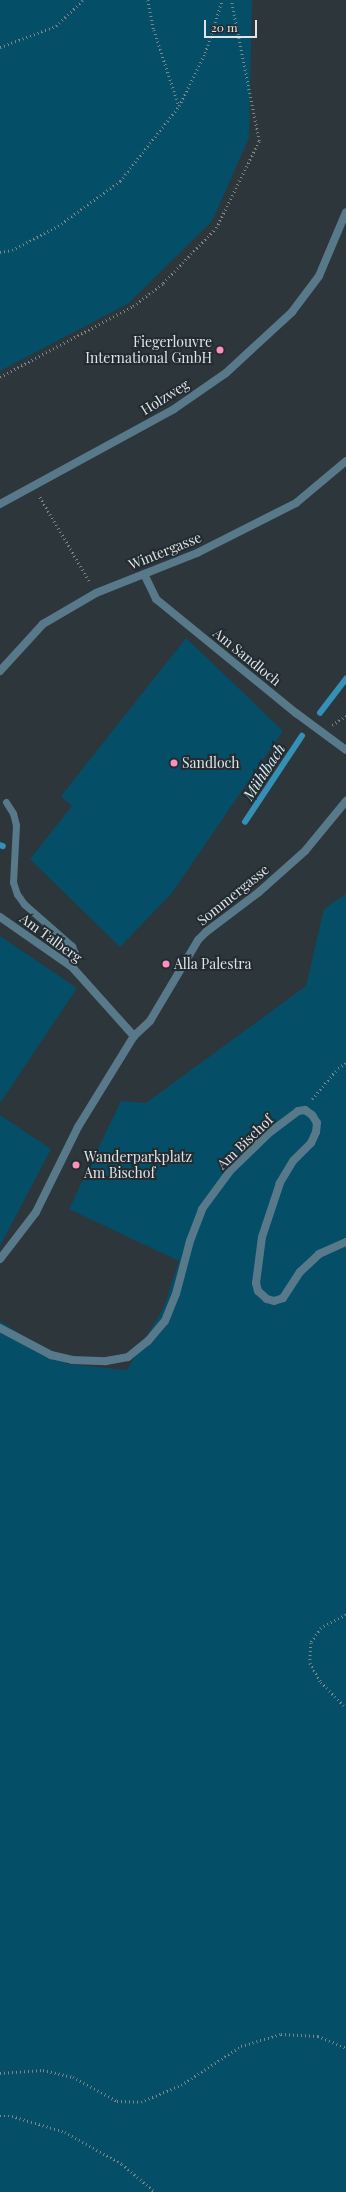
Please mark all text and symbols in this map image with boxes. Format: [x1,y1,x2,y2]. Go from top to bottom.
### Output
scale bar [206,12,259,38]
text: 20 m [211,19,238,35]
place label: Fiegerlouvre International GmbH [85,334,212,366]
marker: Fiegerlouvre International GmbH [215,345,225,355]
street label: Holzweg [138,376,192,418]
street label: Wintergasse [126,529,204,573]
street label: Am Sandloch [210,625,284,689]
water label: Mühlbach [239,740,289,804]
place label: Sandloch [182,755,240,771]
marker: Sandloch [169,758,179,768]
street label: Sommergasse [194,861,272,929]
street label: Am Talberg [17,910,85,966]
place label: Alla Palestra [174,956,252,972]
marker: Alla Palestra [161,959,171,969]
street label: Am Bischof [214,1111,276,1173]
place label: Wanderparkplatz Am Bischof [84,1149,192,1182]
marker: Wanderparkplatz Am Bischof [71,1160,81,1170]

